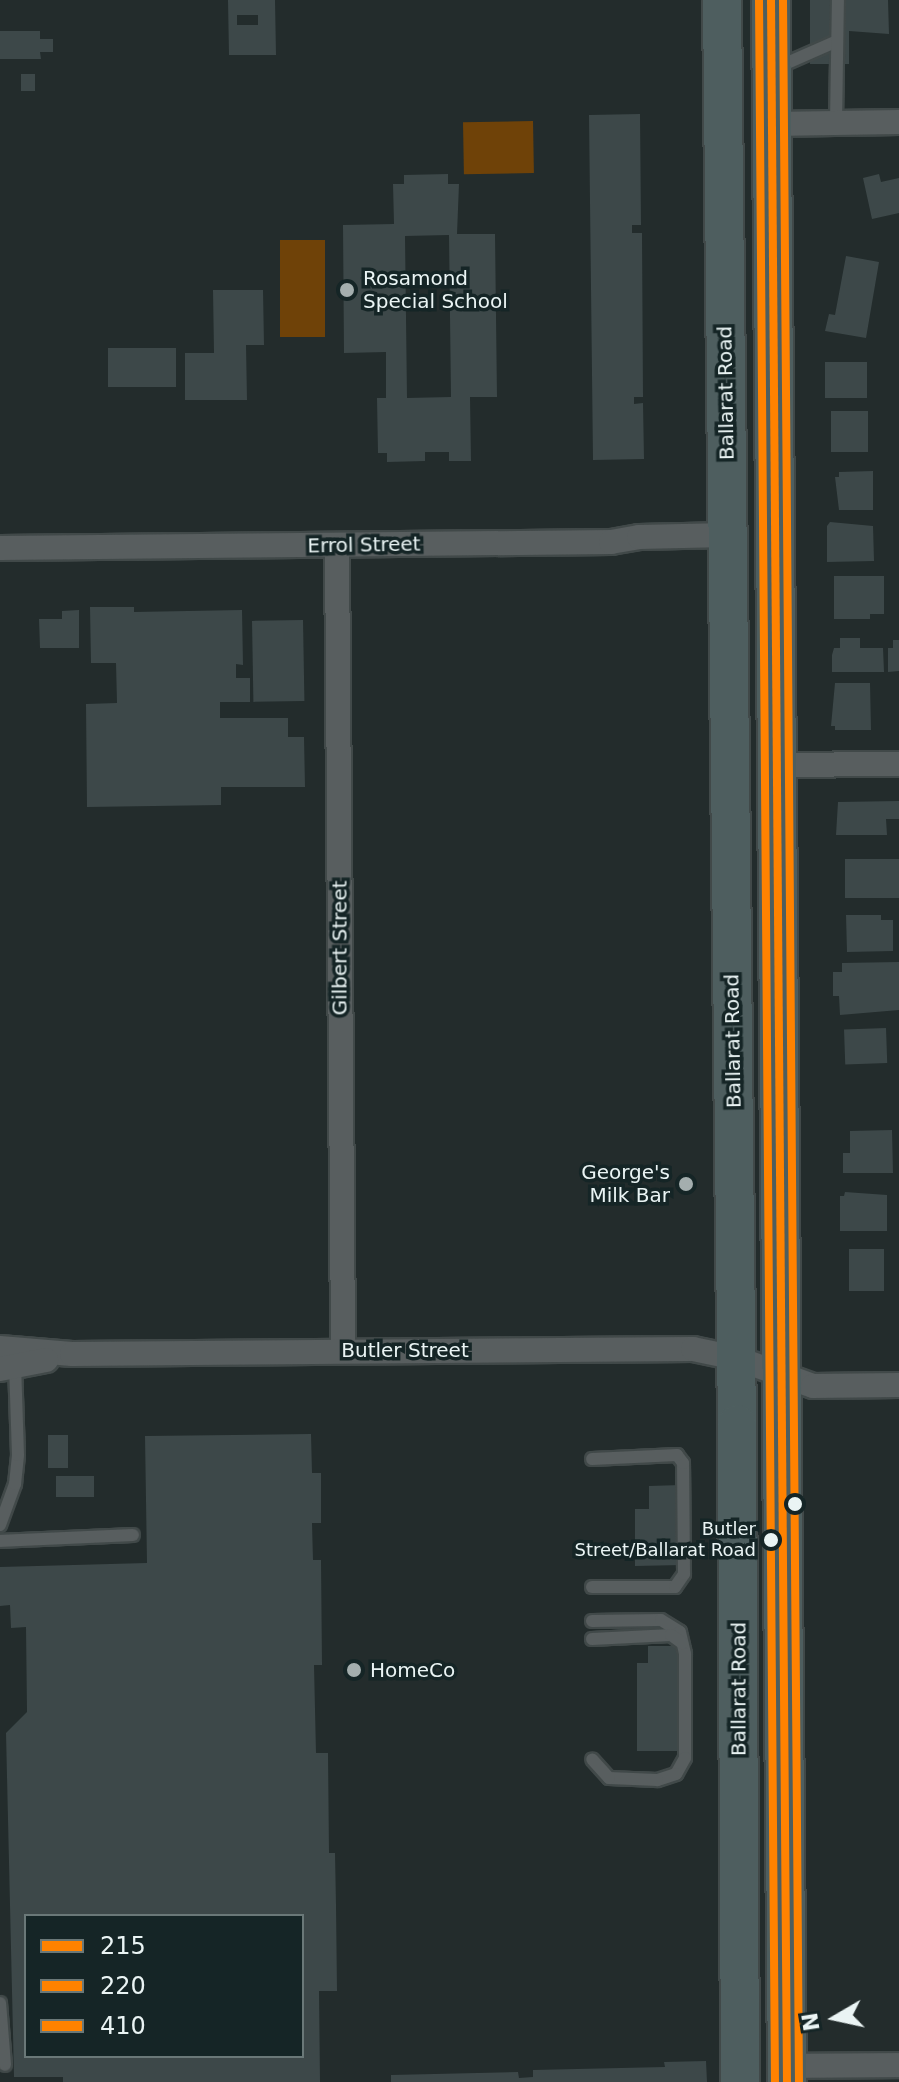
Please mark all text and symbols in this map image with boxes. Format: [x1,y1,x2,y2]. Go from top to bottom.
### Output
place label: Rosamond Special School [363,266,508,313]
marker: Rosamond Special School [338,281,356,299]
street label: Ballarat Road [713,326,739,460]
street label: Errol Street [307,532,421,558]
street label: Gilbert Street [328,881,352,1015]
street label: Ballarat Road [720,974,746,1108]
place label: George's Milk Bar [581,1160,670,1207]
marker: George's Milk Bar [677,1175,695,1193]
street label: Butler Street [341,1338,469,1362]
unlabelled marker [787,1496,803,1512]
place label: Butler Street/Ballarat Road [574,1519,756,1562]
marker: Butler Street/Ballarat Road [763,1532,779,1548]
street label: Ballarat Road [727,1622,751,1756]
place label: HomeCo [370,1658,455,1682]
marker: HomeCo [345,1661,363,1679]
legend [24,1914,304,2058]
text: 215 [100,1932,146,1960]
text: 220 [100,1972,146,2000]
north arrow [795,1978,875,2058]
text: N [797,2011,825,2033]
text: 410 [100,2012,146,2040]

